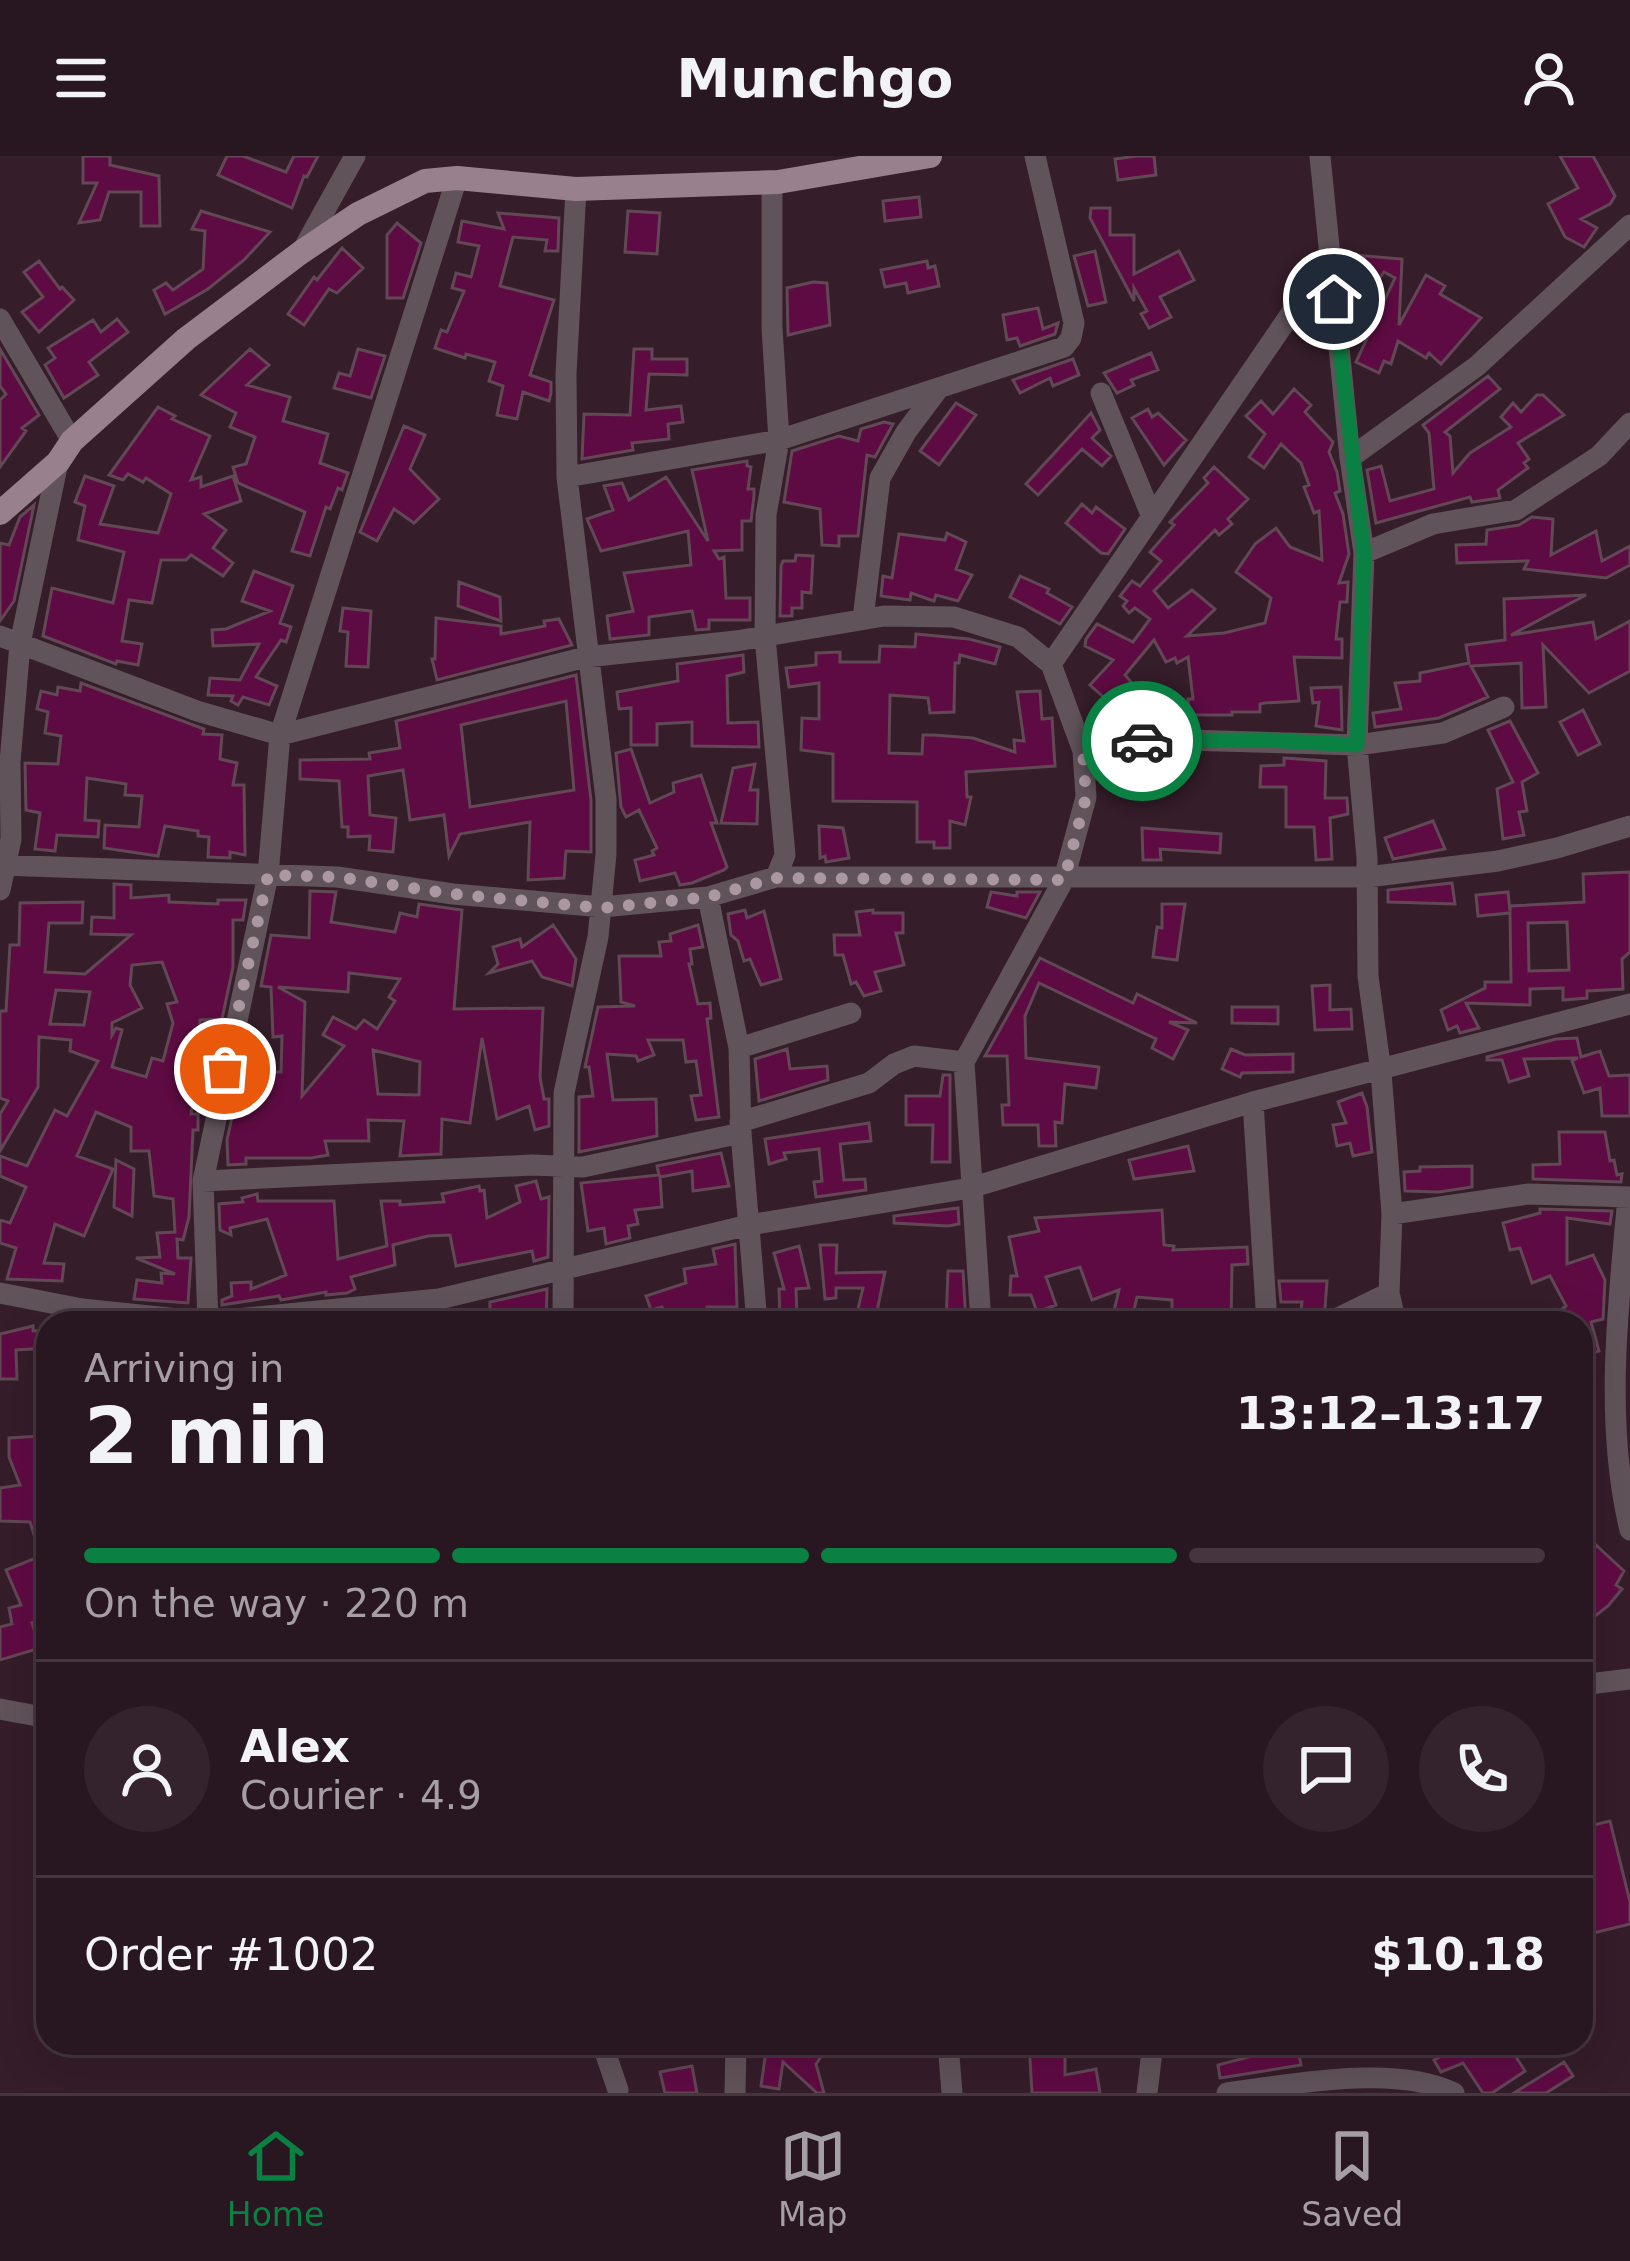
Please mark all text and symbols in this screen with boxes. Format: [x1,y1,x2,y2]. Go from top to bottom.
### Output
icon: menu [48,45,114,111]
icon: person [1516,45,1582,111]
text: Munchgo [677,47,953,110]
pin [1283,248,1385,350]
icon: home [1301,266,1367,332]
courier [1082,681,1202,801]
icon: car [1109,708,1175,774]
pin [174,1018,276,1120]
icon: bag [192,1036,258,1102]
text: Arriving in [84,1346,284,1391]
text: 13:12–13:17 [1236,1387,1545,1440]
text: 2 min [84,1391,329,1481]
text: On the way · 220 m [84,1581,469,1626]
button: person [84,1706,210,1832]
button: chat [1263,1706,1389,1832]
button: phone [1419,1706,1545,1832]
text: Alex [240,1720,350,1773]
text: Courier · 4.9 [240,1773,482,1818]
text: Order #1002 [84,1928,378,1981]
text: $10.18 [1371,1928,1545,1981]
tab: Home [227,2123,324,2234]
tab: Map [778,2123,848,2234]
tab: Saved [1301,2123,1403,2234]

